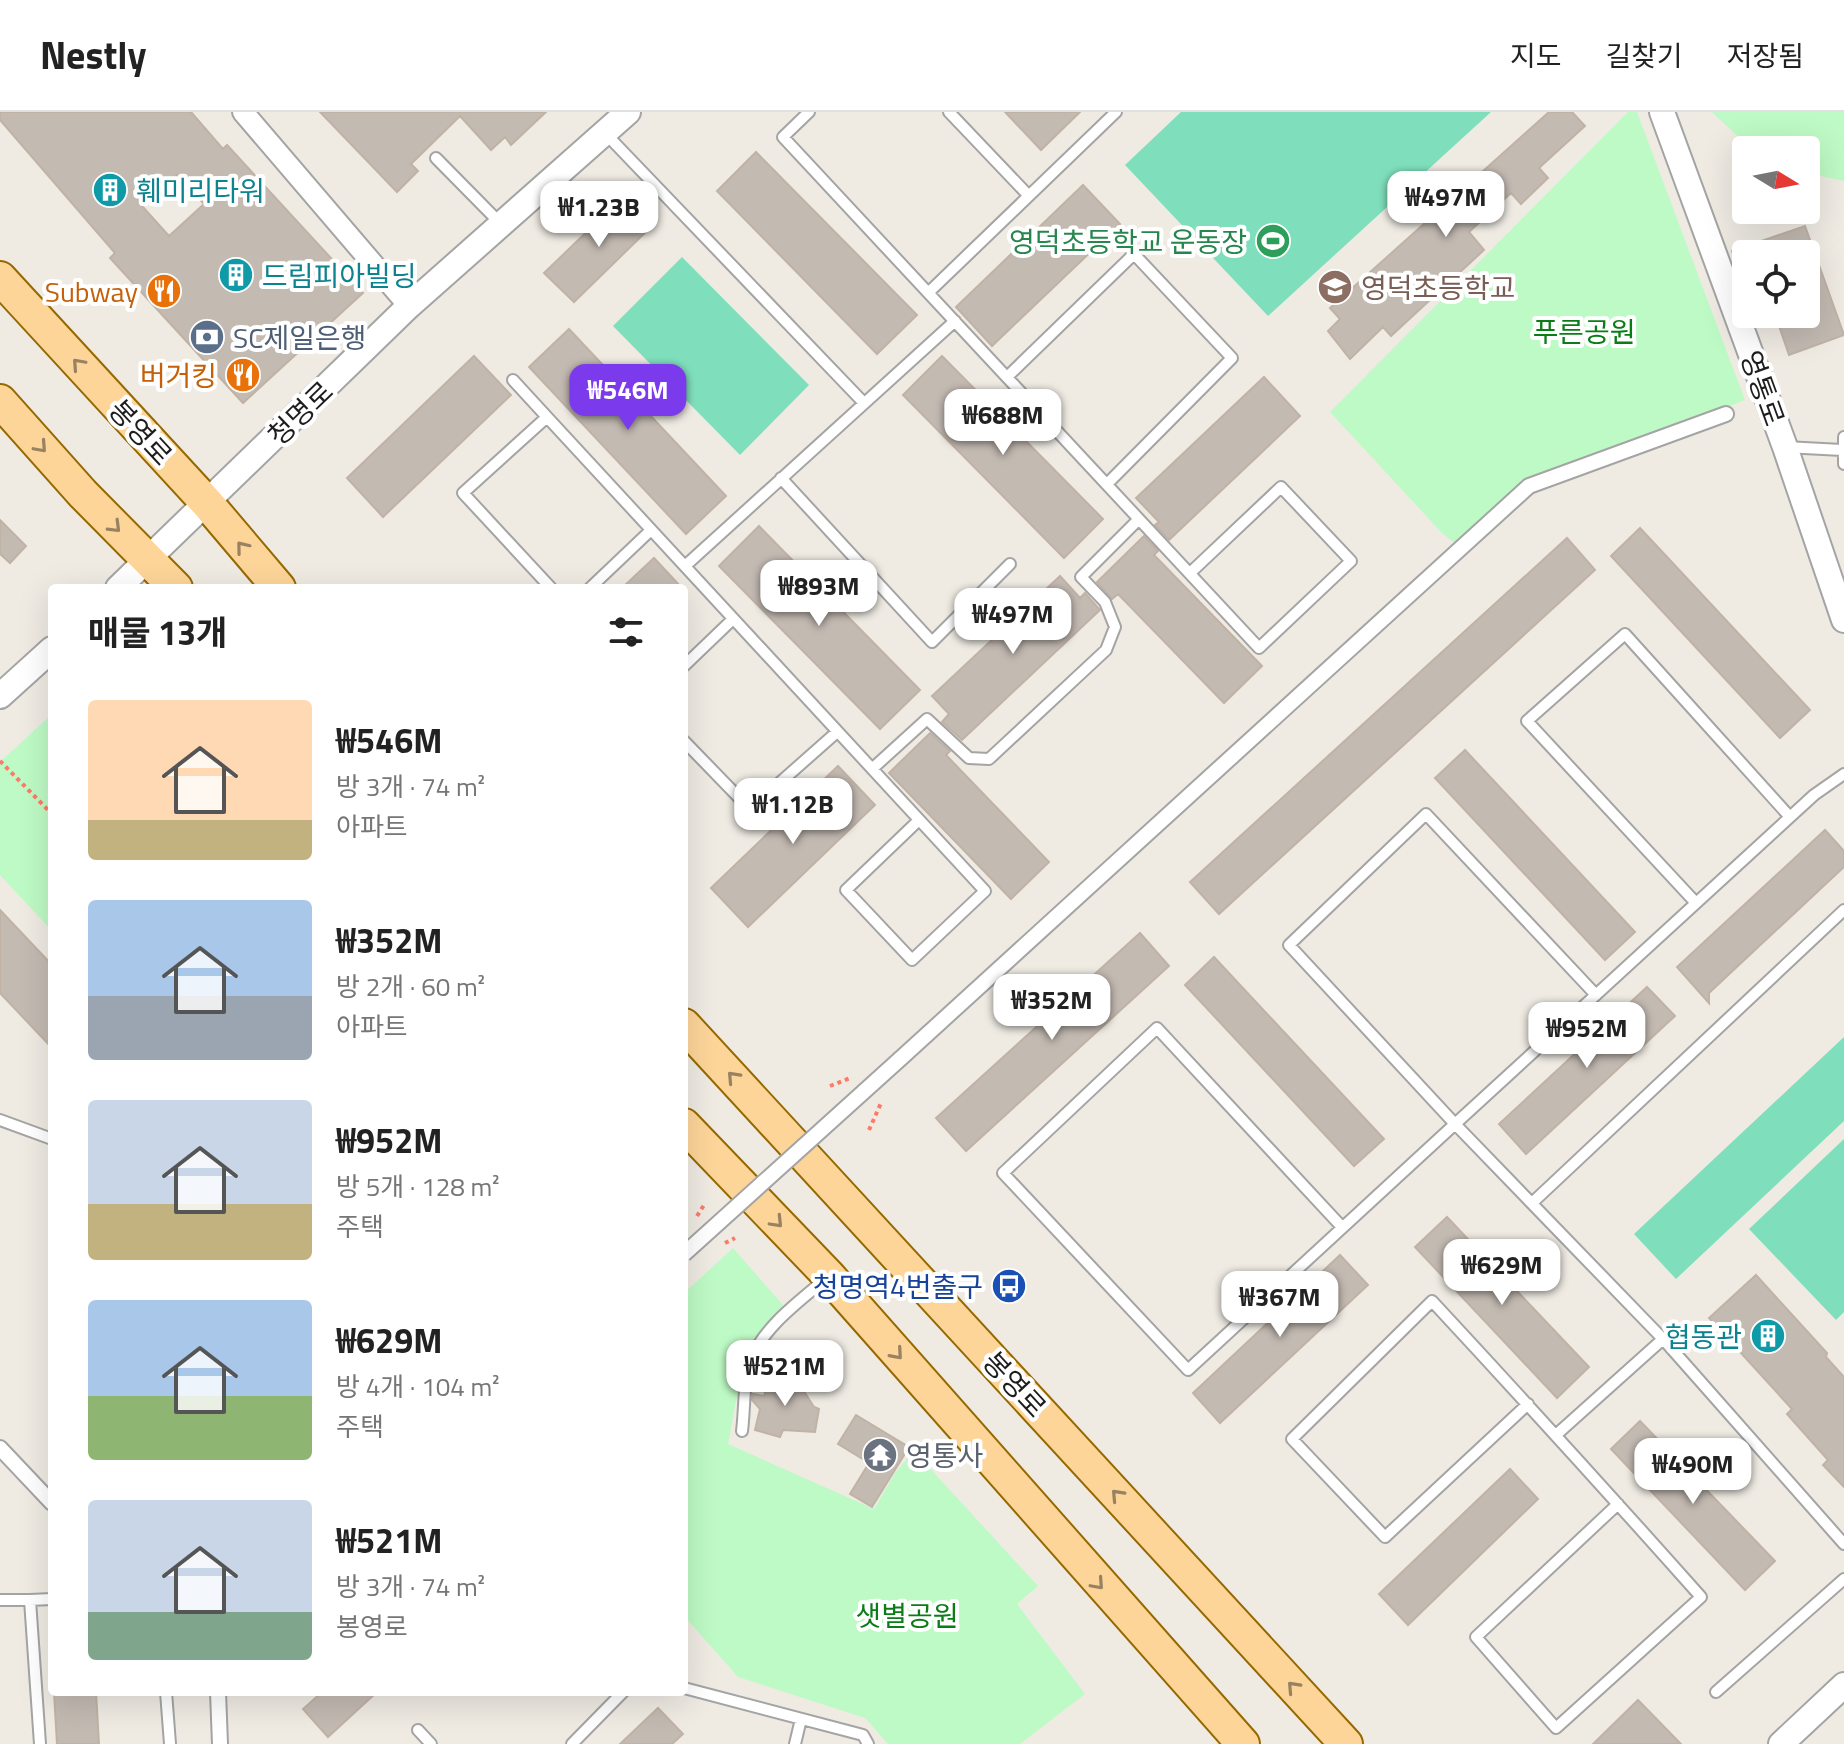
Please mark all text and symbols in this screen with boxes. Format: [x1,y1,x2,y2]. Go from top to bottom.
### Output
text: Nestly [40,26,147,84]
text: 지도 [1510,34,1561,77]
text: 길찾기 [1605,34,1683,77]
text: 저장됨 [1727,34,1804,77]
north arrow [1732,136,1820,224]
map controls [1732,136,1820,328]
place label: 훼미리타워 [136,169,265,212]
building icon: 훼미리타워 [91,171,129,209]
pin: ₩497M [1390,171,1502,239]
text: ₩497M [1405,177,1487,216]
pin: ₩1.23B [534,181,664,249]
text: ₩1.23B [558,187,640,226]
place label: 영덕초등학교 운동장 [1009,220,1247,263]
sports icon: 영덕초등학교 운동장 [1254,222,1292,260]
button: locate [1732,240,1820,328]
place label: 드림피아빌딩 [262,254,417,297]
building icon: 드림피아빌딩 [217,256,255,294]
place label: 영덕초등학교 [1361,266,1516,309]
school or university icon: 영덕초등학교 [1316,268,1354,306]
place label: Subway [45,270,138,313]
restaurant icon: Subway [145,272,183,310]
park label: 푸른공원 [1532,310,1636,353]
place label: SC제일은행 [233,316,366,359]
bank icon: SC제일은행 [188,318,226,356]
street label: 영통로 [1730,344,1796,432]
place label: 버거킹 [140,354,217,397]
restaurant icon: 버거킹 [224,356,262,394]
one-way arrow [73,359,87,373]
pin: ₩546M [572,364,684,432]
text: ₩546M [587,370,669,409]
street label: 청명로 [257,371,343,455]
street label: 봉영로 [99,389,183,475]
pin: ₩688M [947,389,1059,457]
text: ₩688M [962,395,1044,434]
one-way arrow [32,438,46,453]
one-way arrow [106,518,121,532]
one-way arrow [237,542,252,556]
pin: ₩893M [763,560,875,628]
text: ₩893M [778,566,860,605]
pin: ₩497M [957,588,1069,656]
text: ₩497M [972,594,1054,633]
text: 매물 13개 [88,606,227,658]
icon: filters [604,610,648,654]
text: ₩546M [336,714,442,766]
icon: home [152,732,248,828]
text: 방 3개 · 74 m² [336,767,485,806]
pin: ₩1.12B [728,778,858,846]
text: ₩1.12B [752,784,834,823]
text: 아파트 [336,807,408,846]
text: ₩352M [336,914,442,966]
icon: home [152,932,248,1028]
text: 방 2개 · 60 m² [336,967,485,1006]
pin: ₩352M [996,974,1108,1042]
text: ₩352M [1011,980,1093,1019]
pin: ₩952M [1531,1002,1643,1070]
text: 아파트 [336,1007,408,1046]
text: ₩952M [1546,1008,1628,1047]
one-way arrow [727,1072,742,1086]
text: ₩952M [336,1114,442,1166]
icon: home [152,1132,248,1228]
text: 방 5개 · 128 m² [336,1167,500,1206]
text: 주택 [336,1207,384,1246]
one-way arrow [767,1213,782,1227]
pin: ₩629M [1446,1239,1558,1307]
text: ₩629M [1461,1245,1543,1284]
place label: 청명역4번출구 [813,1265,983,1308]
bus stop icon: 청명역4번출구 [990,1267,1028,1305]
pin: ₩367M [1224,1271,1336,1339]
text: ₩367M [1239,1277,1321,1316]
text: ₩629M [336,1314,442,1366]
place label: 협동관 [1665,1315,1742,1358]
building icon: 협동관 [1749,1317,1787,1355]
icon: home [152,1332,248,1428]
pin: ₩521M [729,1340,841,1408]
street label: 봉영로 [973,1341,1057,1427]
one-way arrow [887,1345,901,1360]
text: ₩521M [744,1346,826,1385]
text: 방 4개 · 104 m² [336,1367,500,1406]
text: 주택 [336,1407,384,1446]
place label: 영통사 [906,1434,983,1477]
temple icon: 영통사 [861,1436,899,1474]
pin: ₩490M [1637,1438,1749,1506]
text: ₩490M [1652,1444,1734,1483]
one-way arrow [1112,1490,1127,1504]
text: ₩521M [336,1514,442,1566]
icon: home [152,1532,248,1628]
text: 방 3개 · 74 m² [336,1567,485,1606]
one-way arrow [1089,1574,1103,1589]
park label: 샛별공원 [855,1594,959,1637]
text: 봉영로 [336,1607,408,1646]
one-way arrow [1288,1681,1303,1696]

